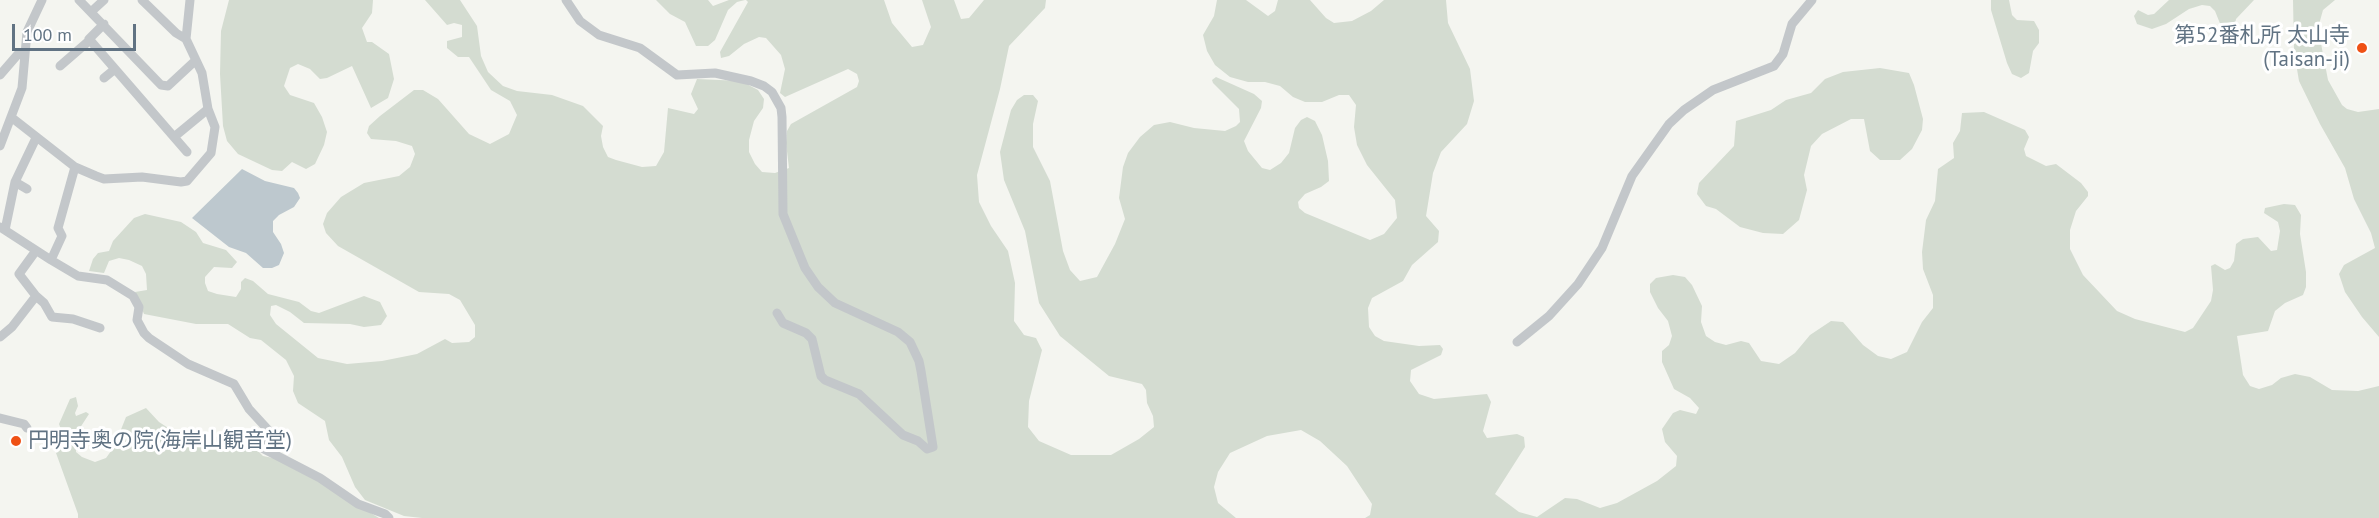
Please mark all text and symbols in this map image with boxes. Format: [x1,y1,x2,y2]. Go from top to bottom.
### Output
scale bar [15,12,140,50]
text: 100 m [23,23,72,46]
place label: 第52番札所 太山寺 (Taisan-ji) [2175,23,2350,73]
marker: 第52番札所 太山寺 (Taisan-ji) [2355,41,2369,55]
place label: 円明寺奥の院(海岸山観音堂) [28,428,292,454]
marker: 円明寺奥の院(海岸山観音堂) [9,434,23,448]

